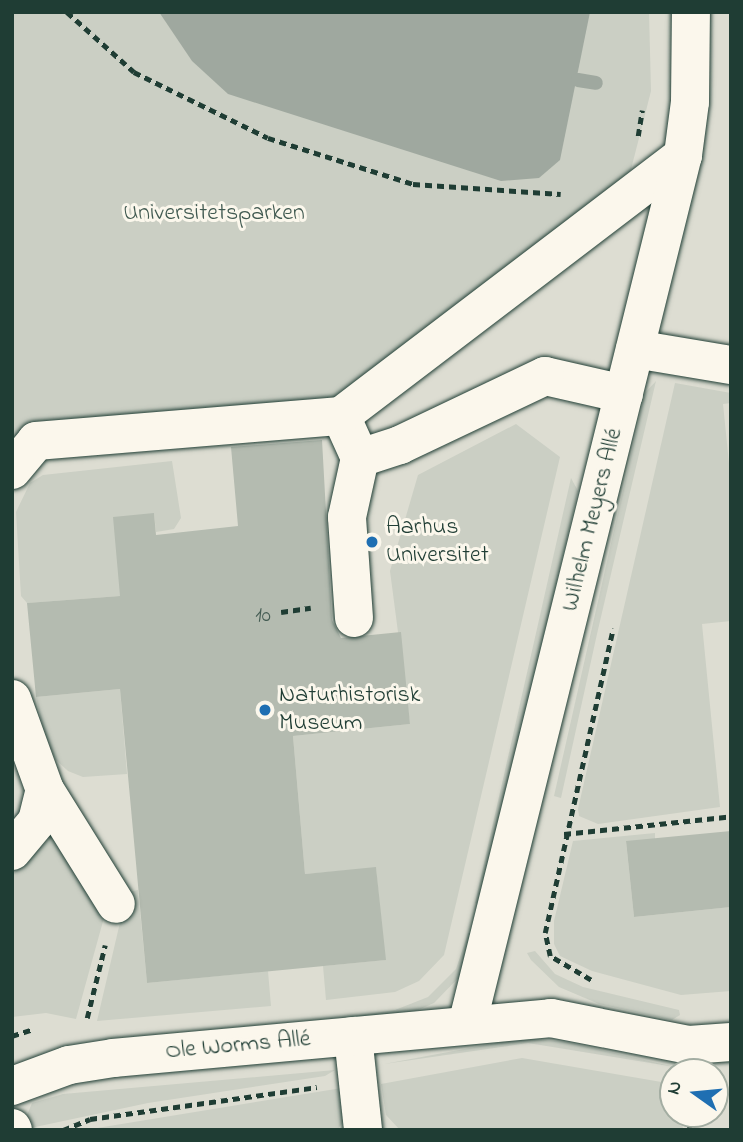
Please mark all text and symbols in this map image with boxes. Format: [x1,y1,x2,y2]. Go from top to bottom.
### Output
park label: Universitetsparken [123,200,305,228]
street label: Wilhelm Meyers Allé [556,425,630,615]
place label: Aarhus Universitet [386,514,489,570]
marker: Aarhus Universitet [364,534,380,550]
house number: 10 [255,603,271,629]
place label: Naturhistorisk Museum [279,682,420,738]
marker: Naturhistorisk Museum [257,702,273,718]
street label: Ole Worms Allé [164,1025,312,1067]
north arrow [659,1058,729,1128]
text: N [660,1078,690,1098]

